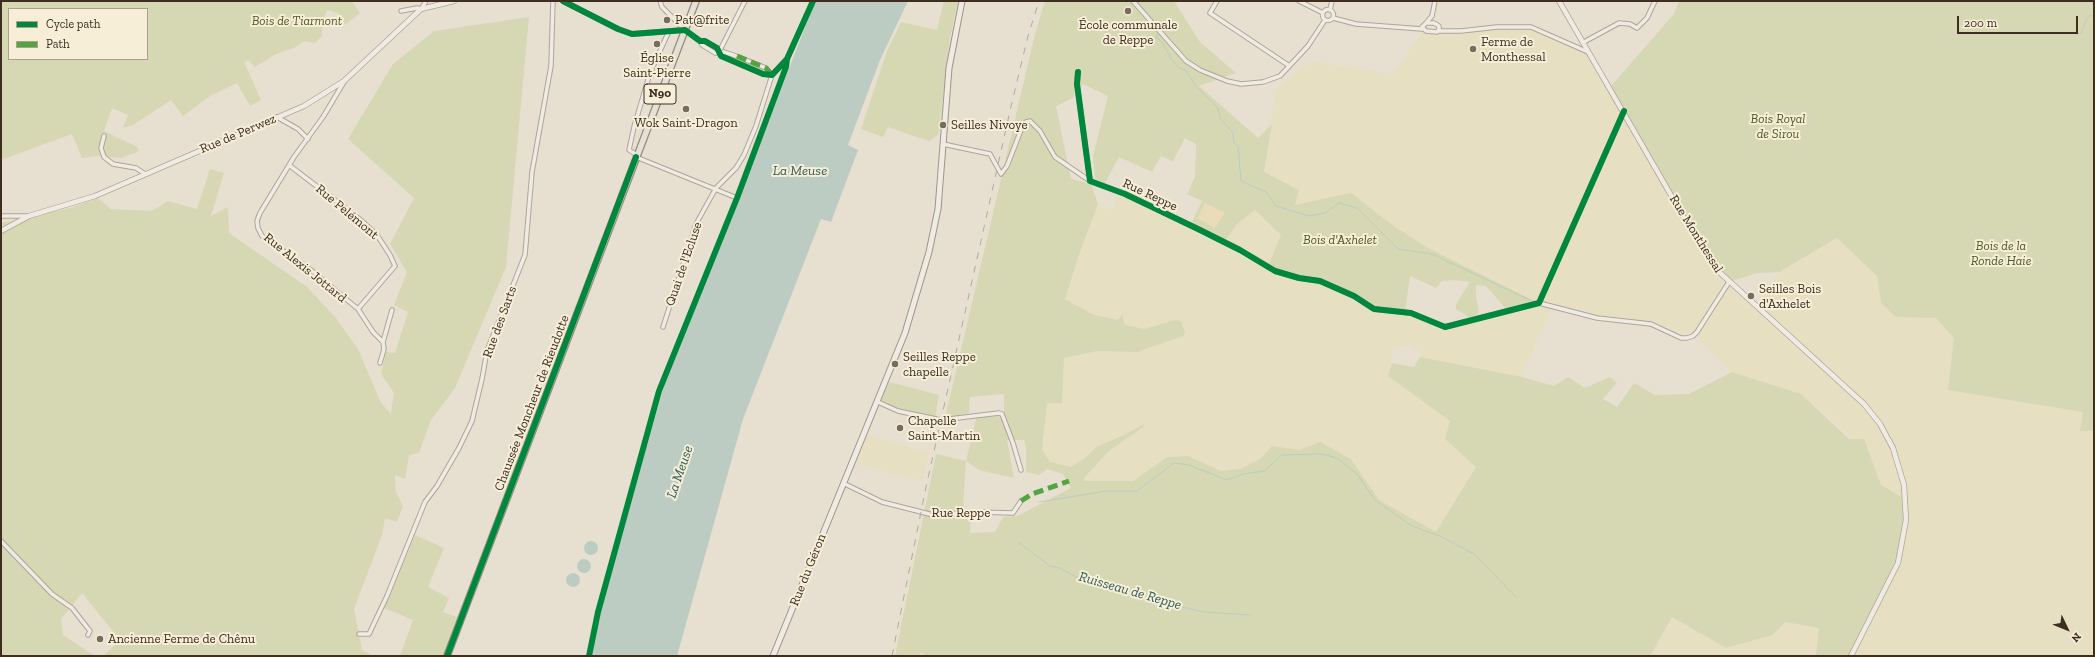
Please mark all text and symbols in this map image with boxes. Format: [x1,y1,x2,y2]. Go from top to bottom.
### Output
marker: École communale de Reppe [1123,6,1133,16]
legend [8,8,148,60]
scale bar [1959,8,2080,34]
place label: Pat@frite [675,12,729,28]
park label: Bois de Tiarmont [252,13,342,29]
marker: Pat@frite [662,15,672,25]
text: 200 m [1964,16,1997,30]
text: Cycle path [46,17,100,31]
place label: École communale de Reppe [1079,17,1177,48]
place label: Ferme de Monthessal [1481,34,1546,65]
text: Path [46,37,70,51]
marker: Église Saint-Pierre [652,39,662,49]
marker: Ferme de Monthessal [1468,44,1478,54]
place label: Église Saint-Pierre [623,50,691,81]
road number: N90 [644,84,676,104]
marker: Wok Saint-Dragon [681,104,691,114]
street label: Rue de Perwez [198,111,278,157]
park label: Bois Royal de Sirou [1751,111,1805,142]
place label: Wok Saint-Dragon [634,115,738,131]
place label: Seilles Nivoye [951,117,1028,133]
marker: Seilles Nivoye [938,120,948,130]
water label: La Meuse [773,163,827,179]
street label: Rue Reppe [1120,176,1180,214]
street label: Rue Pelémont [312,181,382,243]
street label: Rue Monthessal [1666,192,1726,276]
street label: Quai de l'Ecluse [662,220,706,308]
street label: Rue Alexis Jottard [260,230,350,306]
park label: Bois d'Axhelet [1303,232,1377,248]
park label: Bois de la Ronde Haie [1971,238,2031,269]
place label: Seilles Bois d'Axhelet [1759,281,1821,312]
street label: Rue des Sarts [480,284,520,360]
marker: Seilles Bois d'Axhelet [1746,291,1756,301]
street label: Chaussée Moncheur de Rieudotte [491,313,573,493]
place label: Seilles Reppe chapelle [903,349,976,380]
marker: Seilles Reppe chapelle [890,359,900,369]
place label: Chapelle Saint-Martin [908,413,980,444]
marker: Chapelle Saint-Martin [895,423,905,433]
water label: La Meuse [663,443,697,501]
street label: Rue Reppe [932,505,990,521]
street label: Rue du Géron [786,532,830,608]
water label: Ruisseau de Reppe [1077,568,1183,614]
north arrow [2047,609,2087,649]
text: N [2069,630,2084,645]
place label: Ancienne Ferme de Chênu [108,631,255,647]
marker: Ancienne Ferme de Chênu [95,634,105,644]

